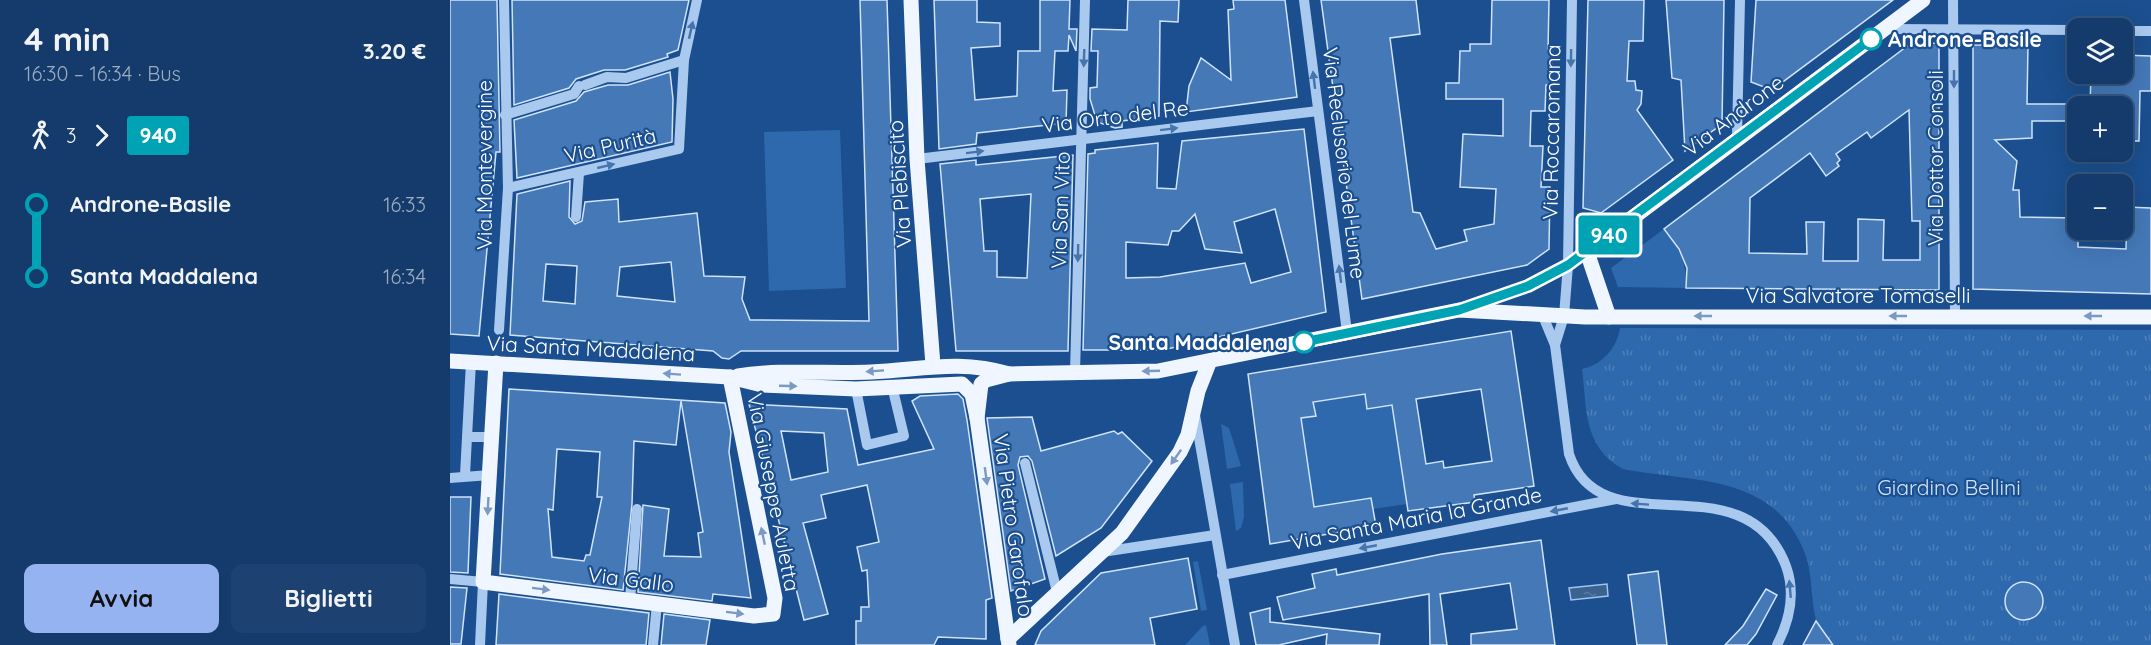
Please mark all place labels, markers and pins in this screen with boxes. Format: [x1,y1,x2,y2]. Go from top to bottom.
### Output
place label: Androne-Basile [1888,26,2042,52]
marker: Androne-Basile [1860,28,1882,50]
place label: Santa Maddalena [1109,329,1288,355]
marker: Santa Maddalena [1293,331,1315,353]

